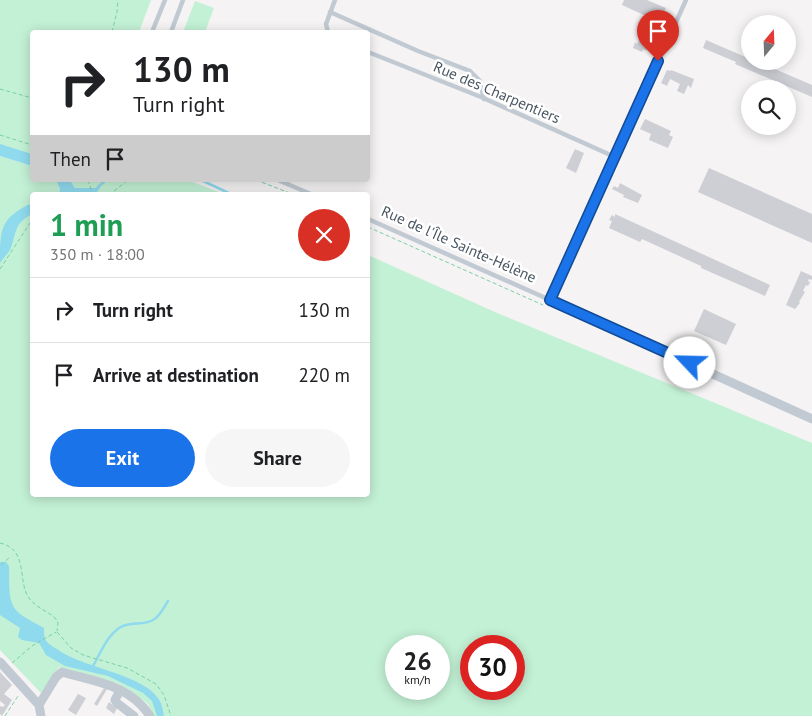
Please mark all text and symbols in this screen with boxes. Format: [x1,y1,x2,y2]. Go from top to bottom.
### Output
pin [637,10,679,61]
north arrow [741,15,796,70]
map controls [741,15,796,135]
icon: arrive [644,17,672,45]
text: 130 m [133,46,230,92]
icon: right [50,50,115,115]
street label: Rue des Charpentiers [431,57,563,127]
button: search [741,80,796,135]
text: Turn right [133,90,225,118]
icon: arrive [101,145,129,173]
text: Then [50,147,91,171]
street label: Rue de l'Île Sainte-Hélène [379,201,539,287]
text: 1 min [50,205,123,244]
button: close [298,209,350,261]
text: 350 m · 18:00 [50,244,145,264]
icon: right [50,296,78,324]
text: Turn right [93,298,173,322]
text: 130 m [298,298,350,322]
position arrow [663,336,715,388]
icon: arrive [50,361,78,389]
text: Arrive at destination [93,363,259,387]
text: 220 m [298,363,350,387]
button: Exit [50,429,195,487]
button: Share [205,429,350,487]
speed limit sign: 30 [460,635,525,700]
text: 26 [403,645,432,677]
text: km/h [404,672,431,687]

